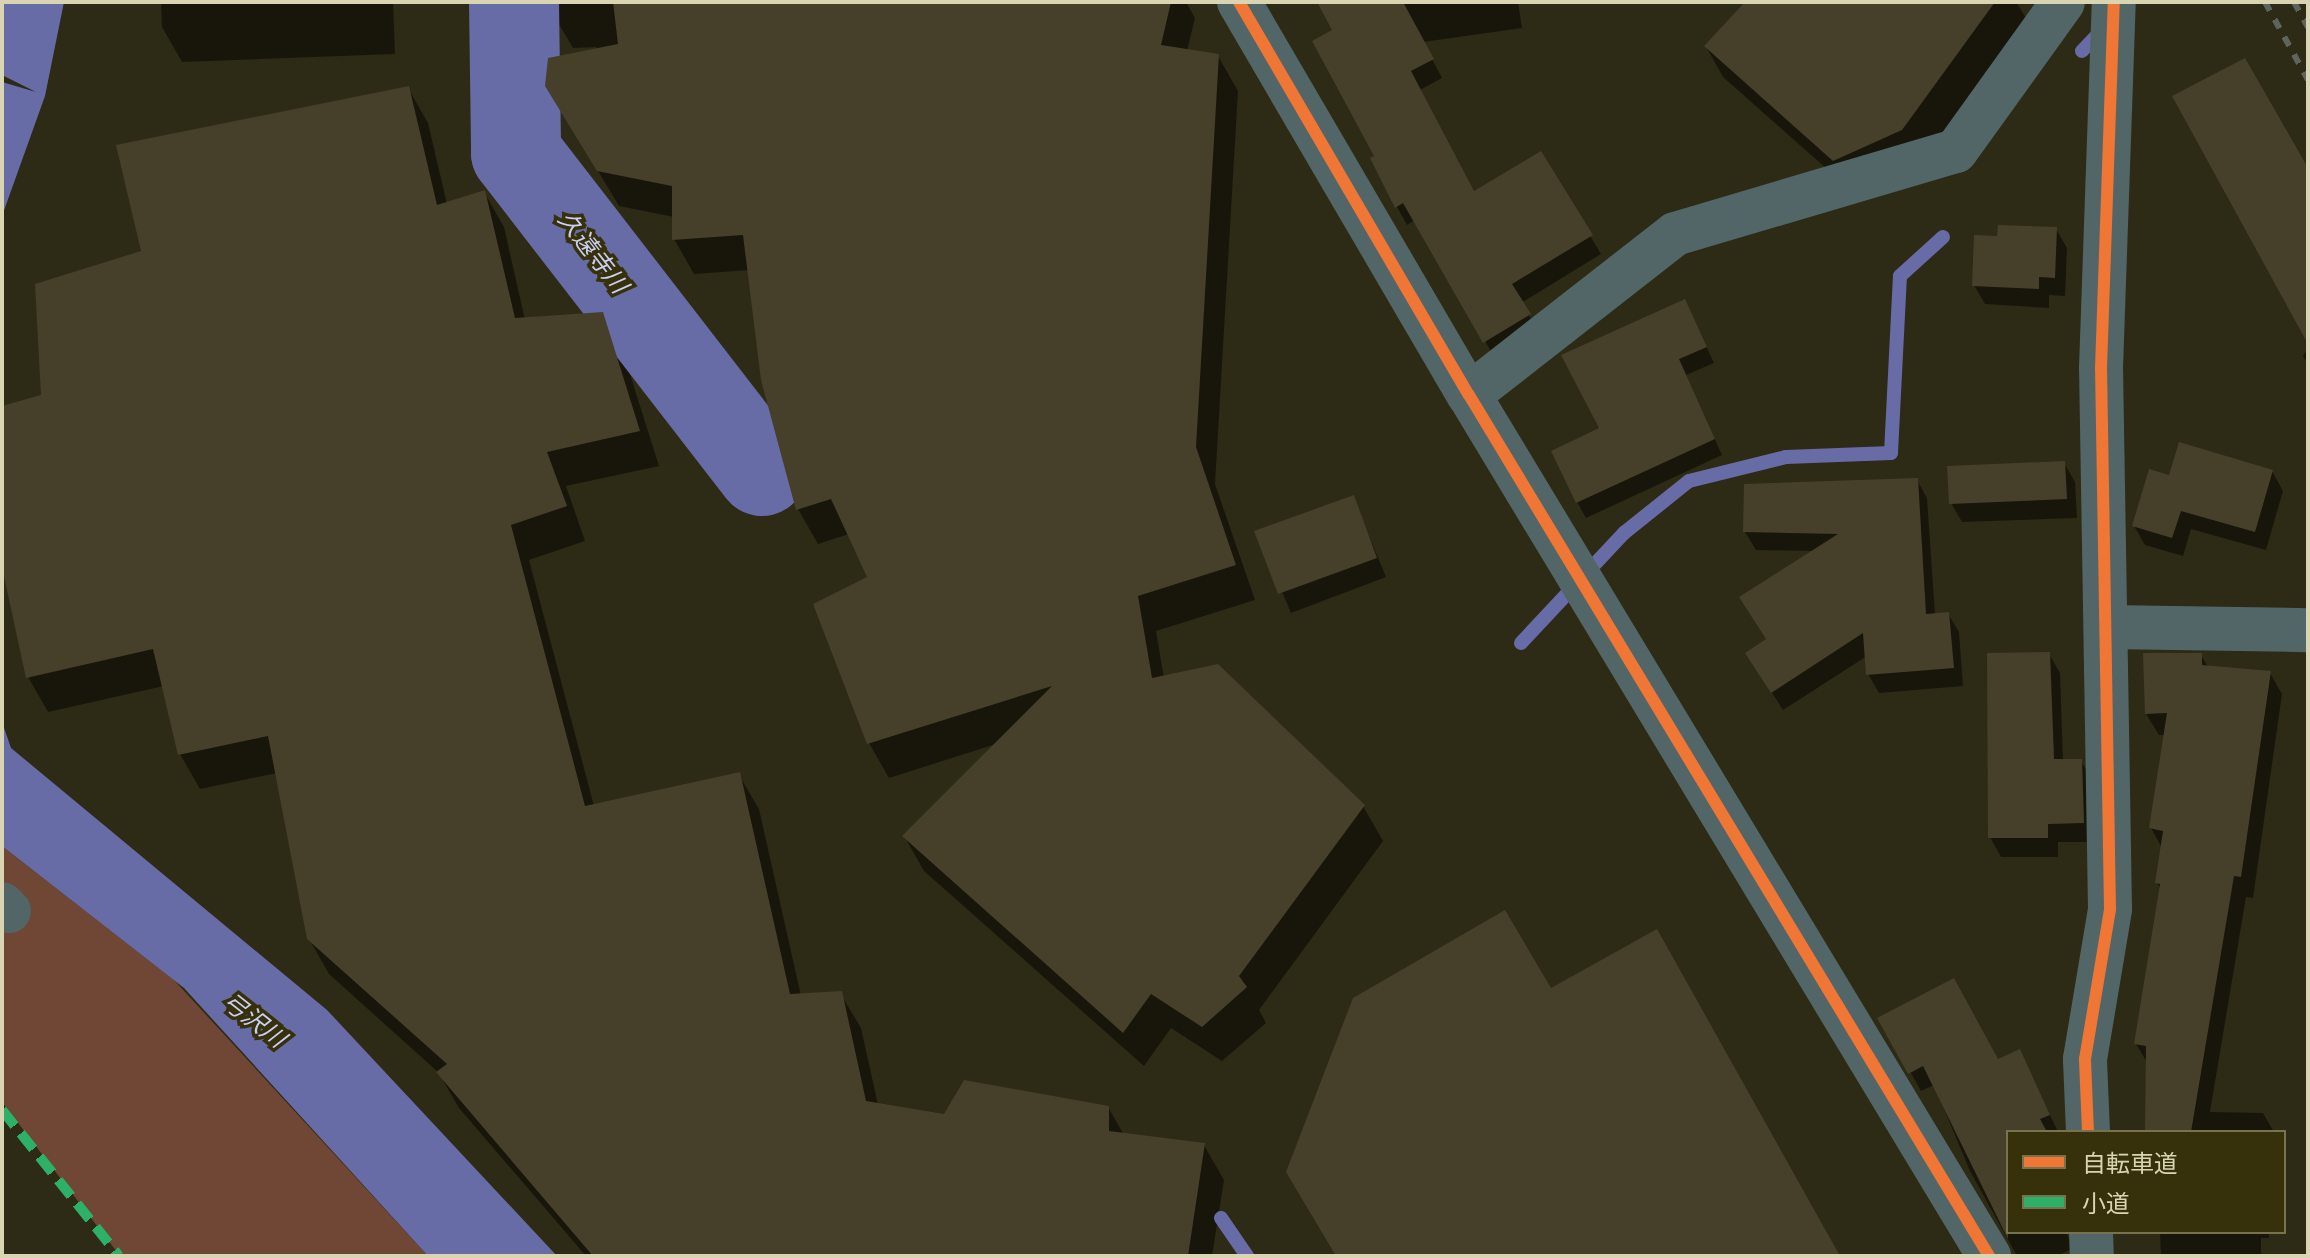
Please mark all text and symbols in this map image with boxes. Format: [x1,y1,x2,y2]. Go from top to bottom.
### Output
water label: 久遠寺川 [552,205,634,299]
water label: 弓沢川 [217,986,291,1054]
legend [2006,1130,2286,1234]
text: 自転車道 [2082,1147,2178,1180]
text: 小道 [2082,1187,2130,1220]

